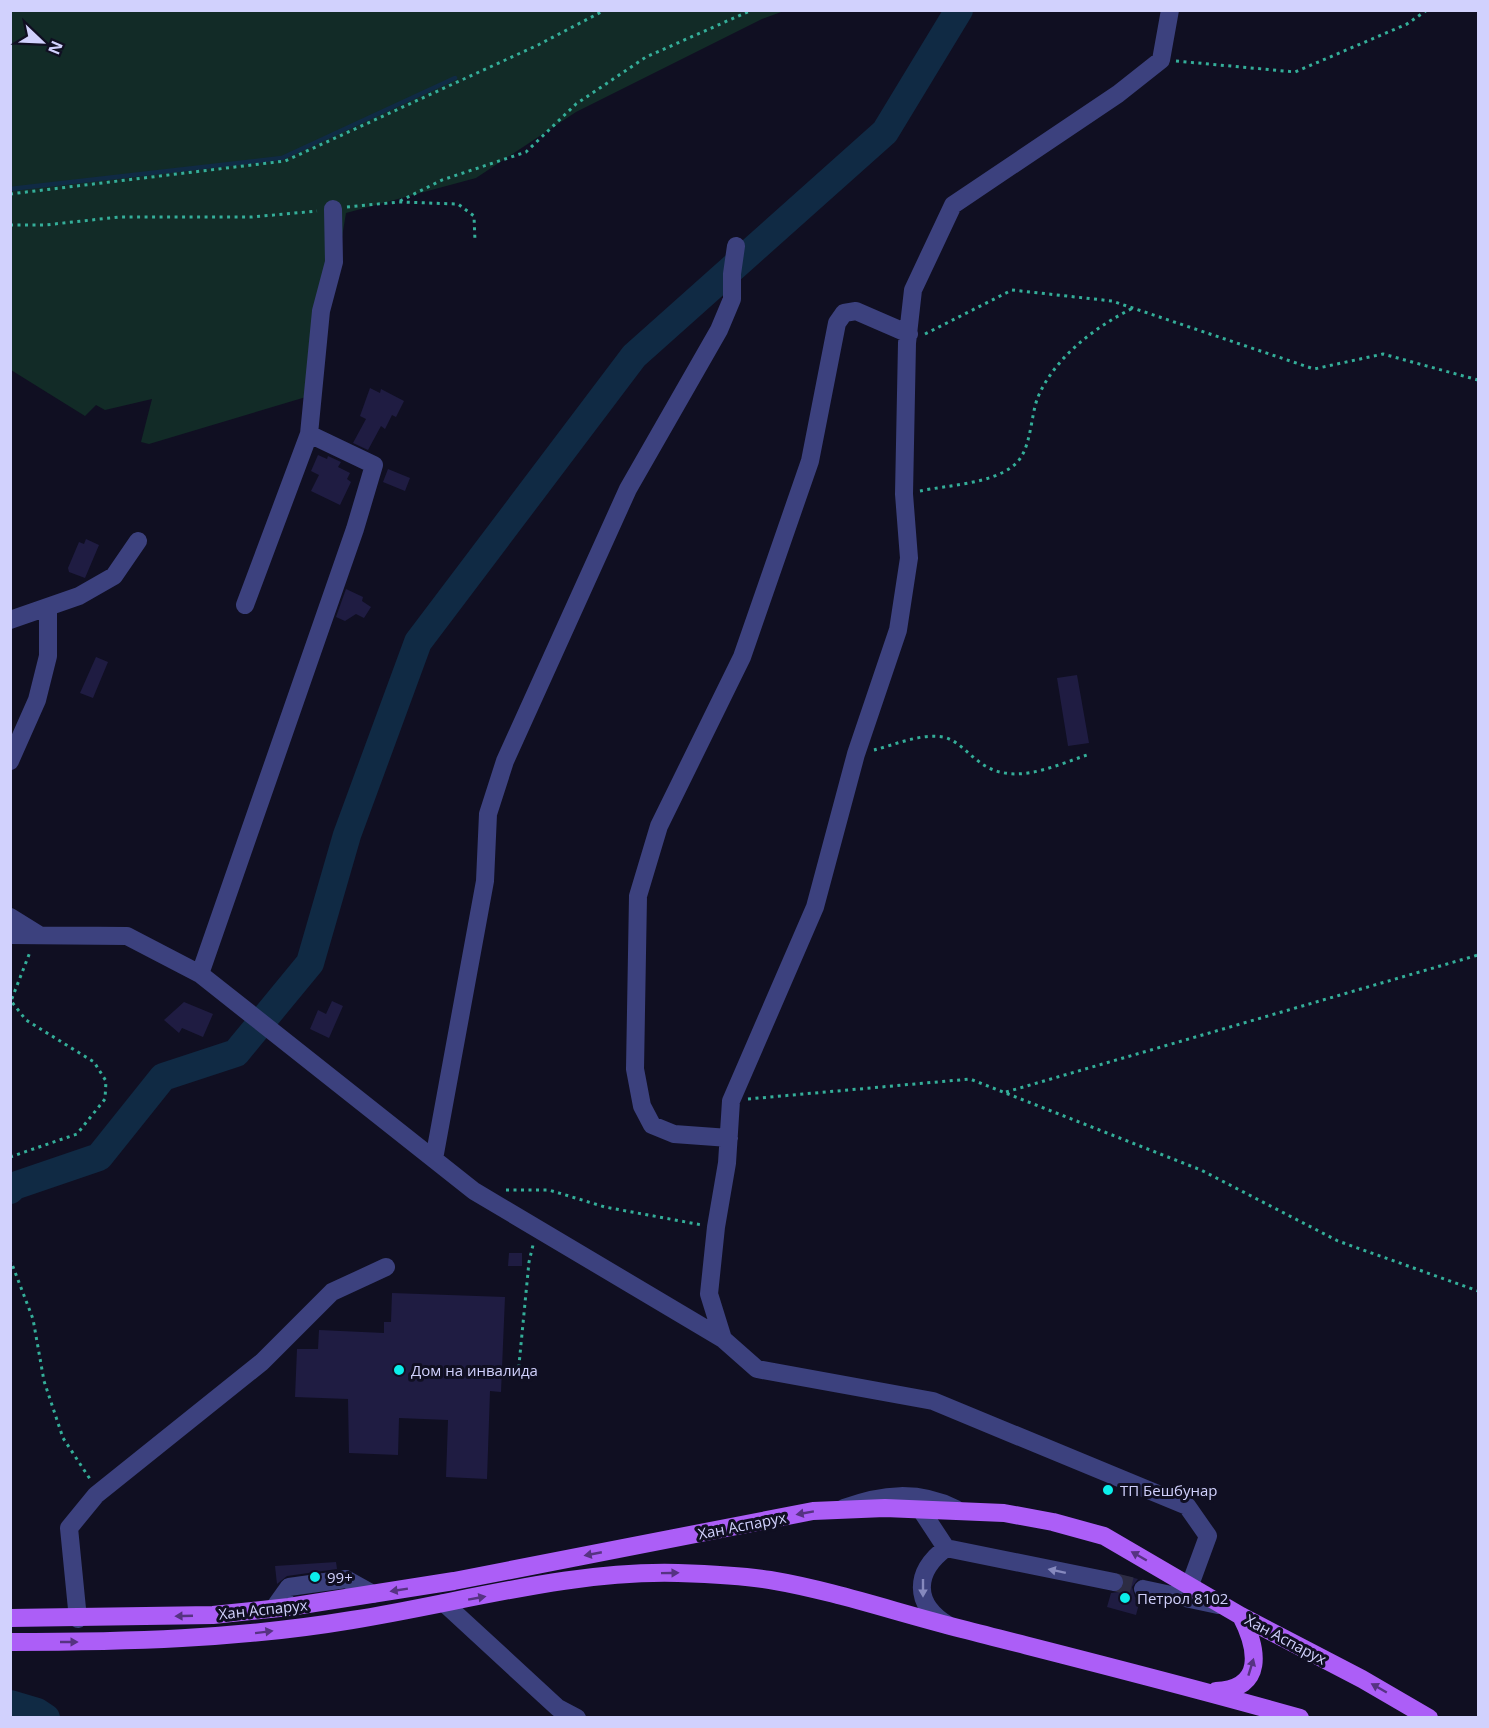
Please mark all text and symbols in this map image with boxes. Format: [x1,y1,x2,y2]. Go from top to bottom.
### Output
north arrow [12,12,72,72]
text: N [43,38,68,58]
place label: Дом на инвалида [411,1360,538,1380]
marker: Дом на инвалида [392,1363,406,1377]
place label: ТП Бешбунар [1120,1480,1217,1500]
marker: ТП Бешбунар [1101,1483,1115,1497]
street label: Хан Аспарух [696,1507,788,1543]
one-way arrow [795,1509,814,1518]
one-way arrow [583,1550,602,1559]
one-way arrow [1130,1551,1147,1561]
one-way arrow [1048,1565,1066,1575]
place label: 99+ [327,1567,353,1587]
one-way arrow [660,1568,679,1578]
marker: 99+ [308,1570,322,1584]
one-way arrow [918,1579,928,1598]
one-way arrow [389,1586,408,1595]
place label: Петрол 8102 [1137,1588,1228,1608]
marker: Петрол 8102 [1118,1591,1132,1605]
one-way arrow [467,1593,486,1602]
street label: Хан Аспарух [218,1594,309,1624]
street label: Хан Аспарух [1242,1609,1330,1669]
one-way arrow [175,1611,194,1620]
one-way arrow [254,1627,273,1637]
one-way arrow [59,1637,78,1647]
one-way arrow [1247,1658,1256,1676]
one-way arrow [1370,1683,1387,1693]

